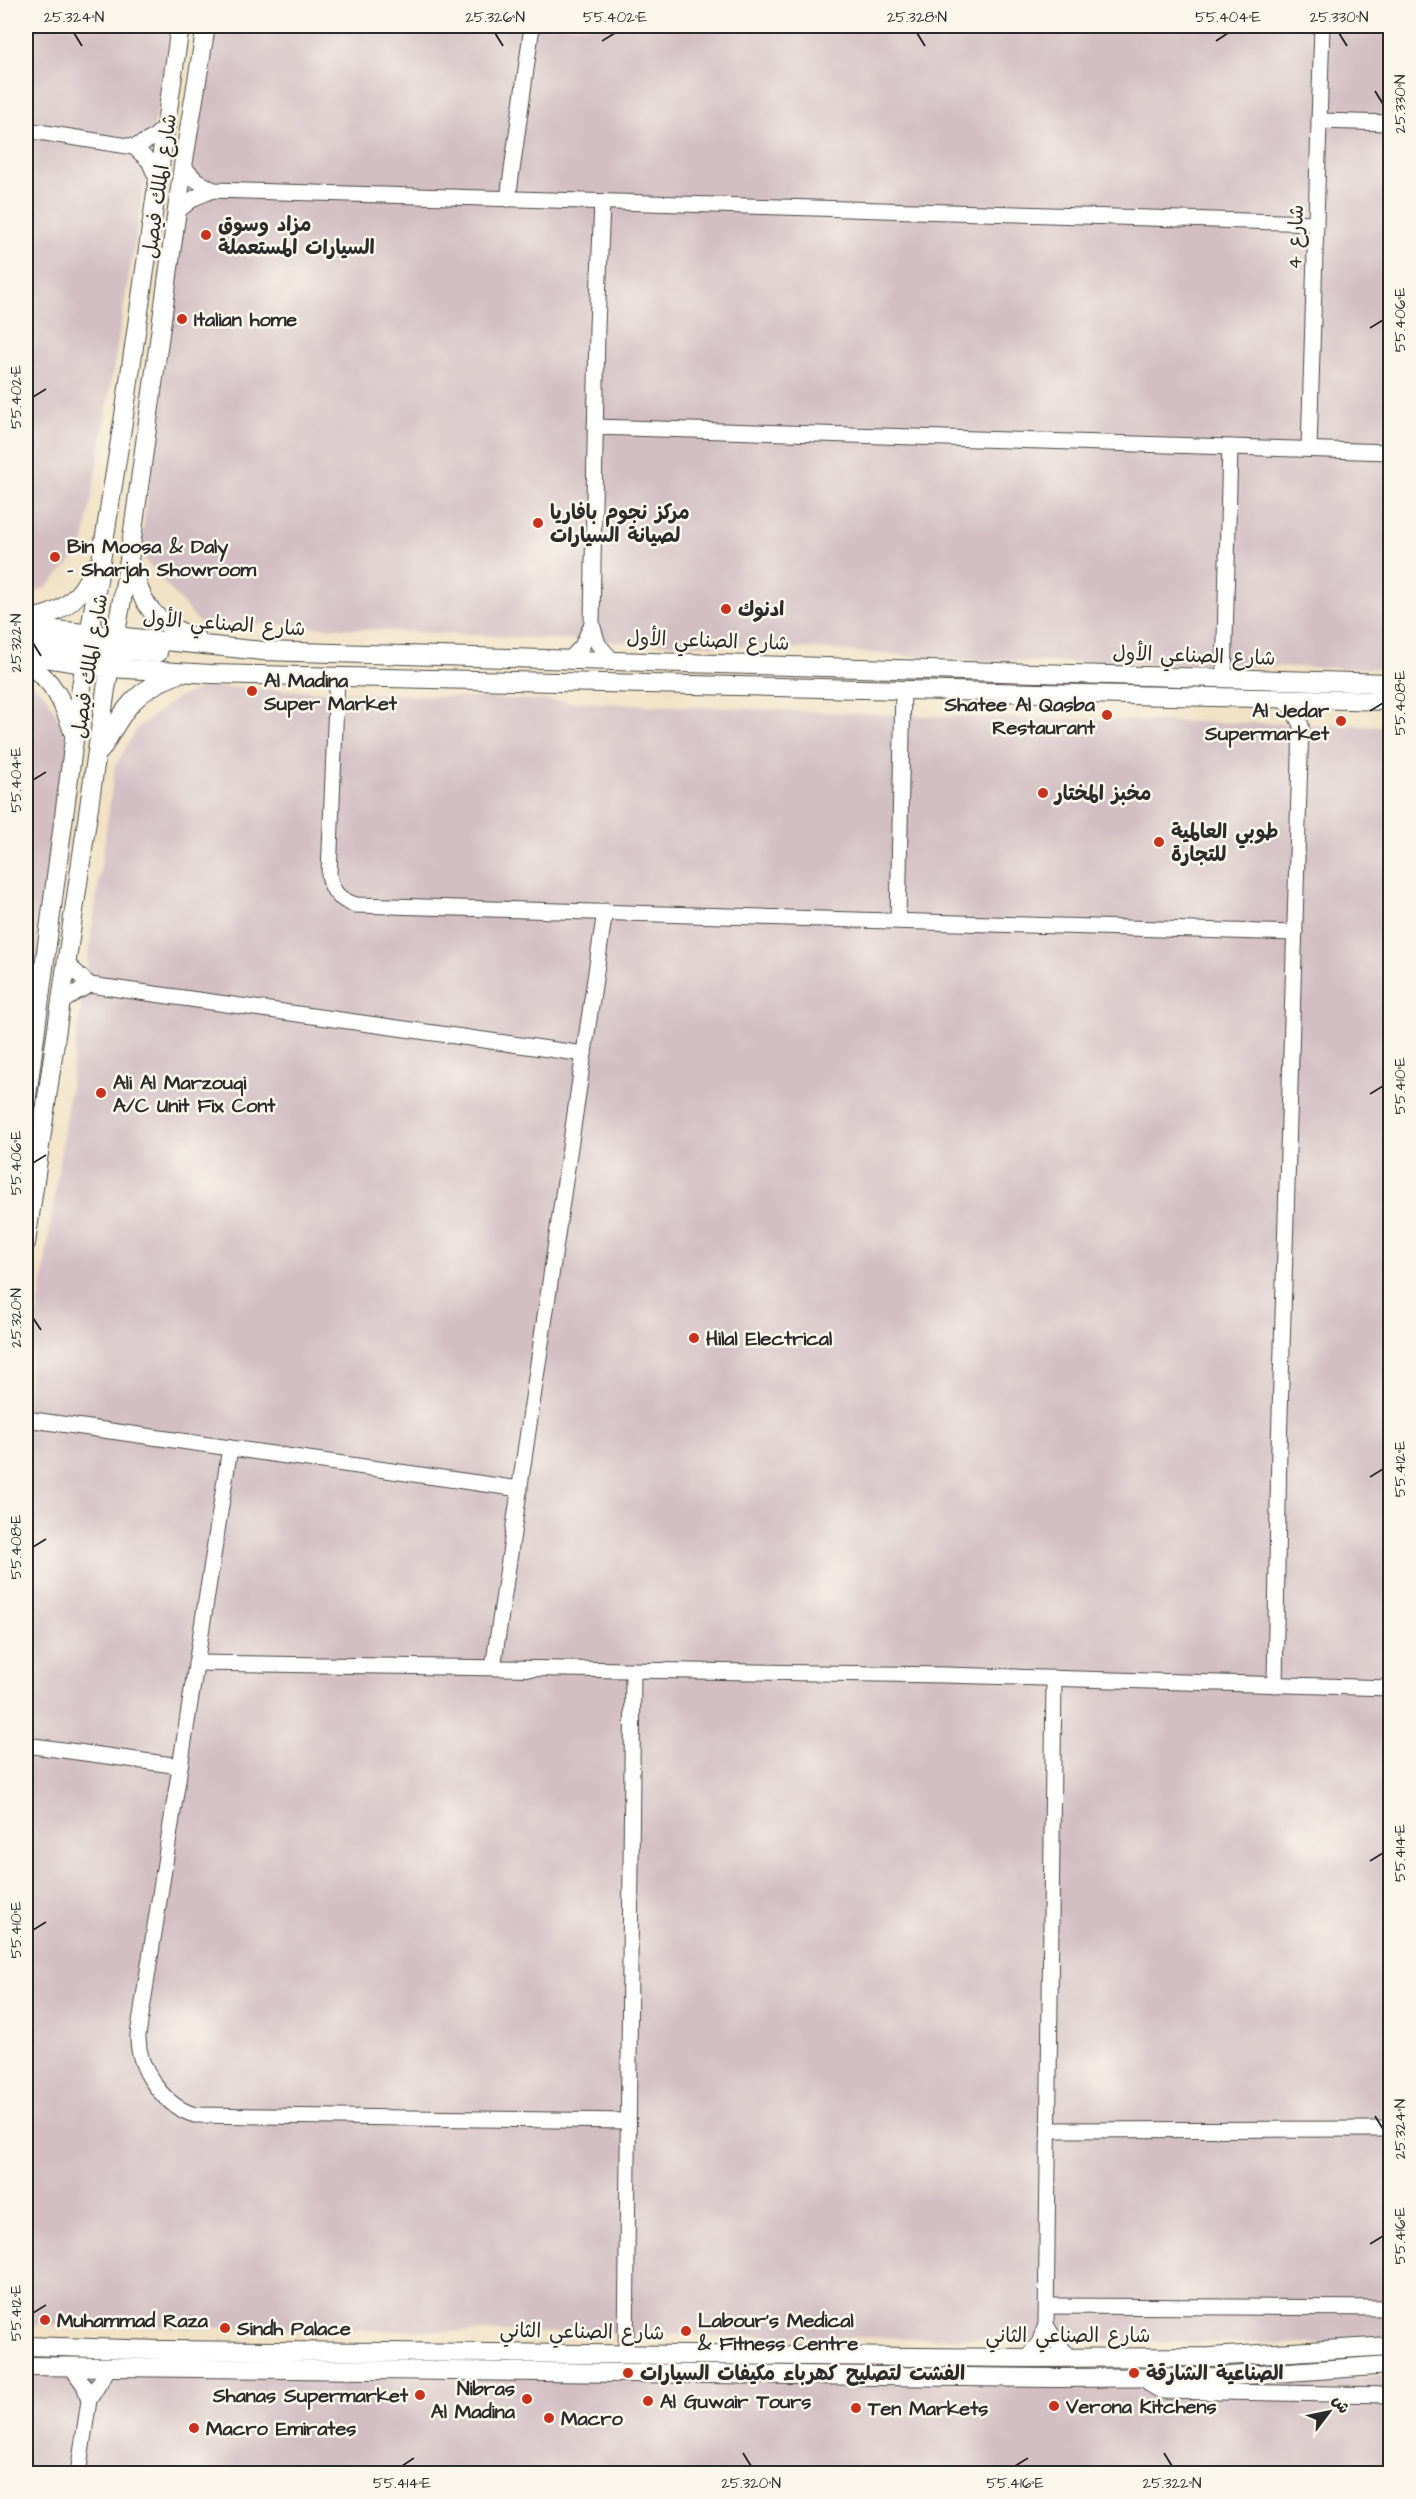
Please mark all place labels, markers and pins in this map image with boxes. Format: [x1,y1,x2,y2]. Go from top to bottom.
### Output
place label: مزاد وسوق السيارات المستعملة [218,211,375,262]
marker: مزاد وسوق السيارات المستعملة [199,228,213,242]
place label: Italian home [194,306,297,334]
marker: Italian home [175,312,189,326]
place label: مركز نجوم بافاريا لصيانة السيارات [550,499,690,550]
marker: مركز نجوم بافاريا لصيانة السيارات [531,516,545,530]
place label: Bin Moosa & Daly - Sharjah Showroom [67,533,257,584]
marker: Bin Moosa & Daly - Sharjah Showroom [48,550,62,564]
place label: ادنوك [738,596,784,624]
marker: ادنوك [719,602,733,616]
place label: Al Madina Super Market [263,667,398,718]
marker: Al Madina Super Market [245,684,259,698]
place label: Shatee Al Qasba Restaurant [943,691,1096,742]
place label: Al Jedar Supermarket [1204,697,1330,748]
marker: Shatee Al Qasba Restaurant [1100,708,1114,722]
marker: Al Jedar Supermarket [1334,714,1348,728]
place label: مخبز المختار [1053,780,1151,808]
marker: مخبز المختار [1036,786,1050,800]
place label: طوبي العالمية للتجارة [1171,818,1279,869]
marker: طوبي العالمية للتجارة [1152,835,1166,849]
place label: Ali Al Marzouqi A/C Unit Fix Cont [113,1069,276,1120]
marker: Ali Al Marzouqi A/C Unit Fix Cont [94,1086,108,1100]
place label: Hilal Electrical [706,1325,832,1353]
marker: Hilal Electrical [687,1331,701,1345]
place label: Muhammad Raza [57,2307,209,2335]
place label: Labour's Medical & Fitness Centre [697,2307,858,2358]
marker: Muhammad Raza [38,2313,52,2327]
place label: Sindh Palace [236,2315,351,2343]
marker: Sindh Palace [218,2321,232,2335]
marker: Labour's Medical & Fitness Centre [679,2324,693,2338]
place label: الفشت لتصلیح کھرباء مکیفات السیارات [640,2360,965,2388]
place label: الصناعية الشارقة [1146,2360,1284,2388]
marker: الفشت لتصلیح کھرباء مکیفات السیارات [621,2366,635,2380]
marker: الصناعية الشارقة [1127,2366,1141,2380]
place label: Nibras Al Madina [431,2375,516,2426]
place label: Shanas Supermarket [212,2382,409,2410]
marker: Shanas Supermarket [413,2388,427,2402]
place label: Al Guwair Tours [660,2388,811,2416]
marker: Nibras Al Madina [520,2392,534,2406]
place label: Verona Kitchens [1065,2393,1216,2421]
marker: Al Guwair Tours [641,2394,655,2408]
place label: Ten Markets [867,2395,988,2423]
marker: Verona Kitchens [1047,2399,1061,2413]
marker: Ten Markets [849,2401,863,2415]
place label: Macro [561,2405,623,2433]
marker: Macro [542,2411,556,2425]
place label: Macro Emirates [206,2415,356,2443]
marker: Macro Emirates [187,2421,201,2435]

